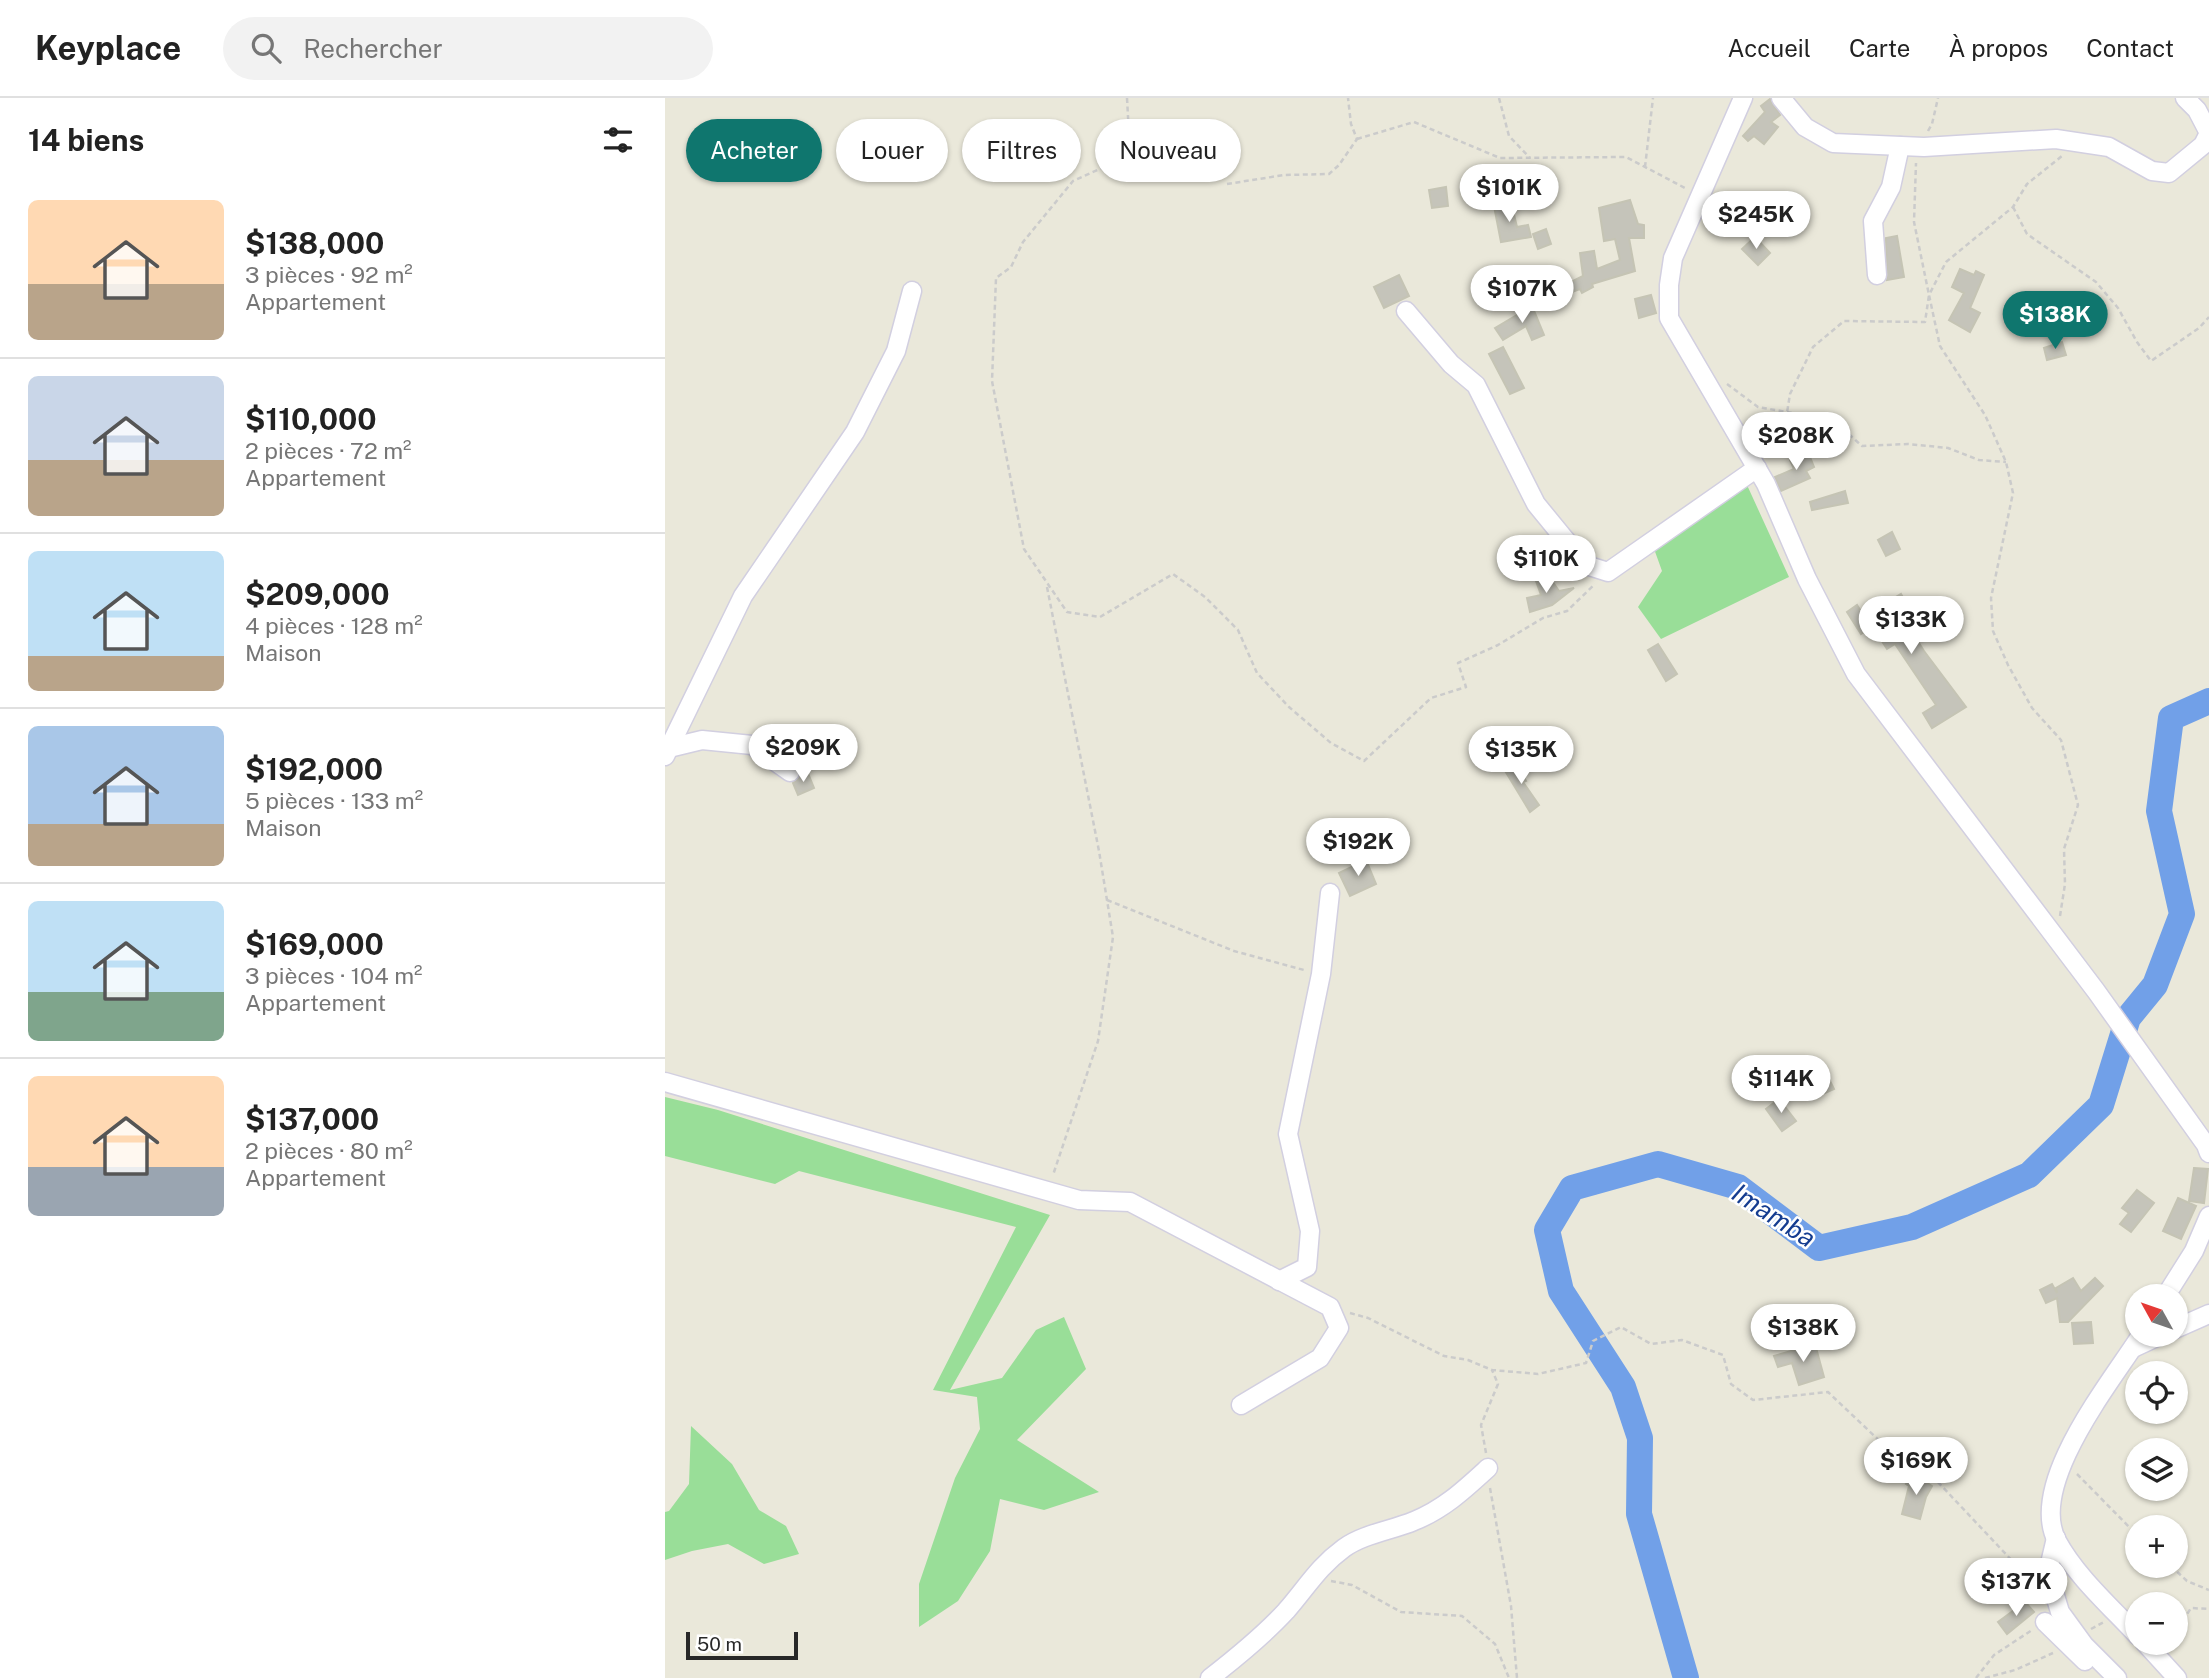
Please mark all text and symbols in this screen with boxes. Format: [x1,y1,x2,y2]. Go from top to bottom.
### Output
search box [223,17,713,80]
text: Keyplace [35,29,181,67]
icon: search [247,29,285,67]
text: Rechercher [303,33,443,64]
text: Accueil [1728,34,1811,62]
text: Carte [1849,34,1910,62]
text: À propos [1948,34,2048,62]
text: Contact [2086,34,2174,62]
chip: Acheter [686,119,822,182]
chip: Louer [836,119,948,182]
chip: Filtres [962,119,1081,182]
chip: Nouveau [1095,119,1241,182]
icon: filters [599,121,637,159]
text: 14 biens [28,122,144,158]
pin: $101K [1460,164,1558,224]
text: $101K [1476,173,1542,200]
pin: $245K [1707,192,1805,251]
text: $245K [1717,200,1795,227]
text: $138,000 [245,225,384,261]
icon: home [84,228,168,312]
text: 3 pièces · 92 m² [245,261,413,288]
pin: $107K [1473,266,1571,325]
text: $107K [1487,274,1557,301]
text: Appartement [245,288,386,315]
pin: $138K [2006,292,2104,351]
text: $138K [2019,300,2091,327]
text: $110,000 [245,401,377,437]
icon: home [84,404,168,488]
pin: $208K [1747,412,1845,472]
text: $208K [1758,421,1834,448]
text: 2 pièces · 72 m² [245,437,412,464]
text: Appartement [245,464,386,491]
pin: $110K [1497,536,1595,595]
text: $110K [1513,544,1579,571]
text: $209,000 [245,576,390,612]
icon: home [84,579,168,663]
pin: $133K [1862,596,1960,656]
text: $133K [1875,605,1947,632]
text: 4 pièces · 128 m² [245,612,423,639]
text: Maison [245,639,322,666]
pin: $209K [754,724,852,784]
pin: $135K [1472,726,1570,786]
text: $209K [765,733,841,760]
text: $135K [1485,735,1557,762]
text: $192,000 [245,751,383,787]
icon: home [84,754,168,838]
text: 5 pièces · 133 m² [245,787,423,814]
text: Maison [245,814,322,841]
pin: $192K [1309,818,1407,878]
text: $192K [1322,827,1394,854]
text: $169,000 [245,926,384,962]
icon: home [84,929,168,1013]
text: 3 pièces · 104 m² [245,962,423,989]
text: Appartement [245,989,386,1016]
pin: $114K [1732,1056,1830,1115]
text: $114K [1748,1064,1814,1091]
text: $137,000 [245,1101,379,1137]
icon: home [84,1104,168,1188]
text: 2 pièces · 80 m² [245,1137,413,1164]
text: Appartement [245,1164,386,1191]
water label: Imamba [1727,1177,1821,1253]
north arrow [2125,1284,2187,1348]
map controls [2125,1284,2188,1655]
pin: $138K [1754,1304,1852,1364]
text: $138K [1767,1313,1839,1340]
button: locate [2125,1361,2188,1424]
pin: $169K [1867,1438,1965,1497]
button: layers [2125,1438,2188,1501]
text: $169K [1880,1446,1952,1473]
button: + [2125,1515,2188,1578]
pin: $137K [1967,1558,2065,1618]
text: $137K [1980,1567,2052,1594]
button: − [2125,1592,2188,1655]
scale bar [686,1629,798,1661]
text: 50 m [697,1633,742,1655]

